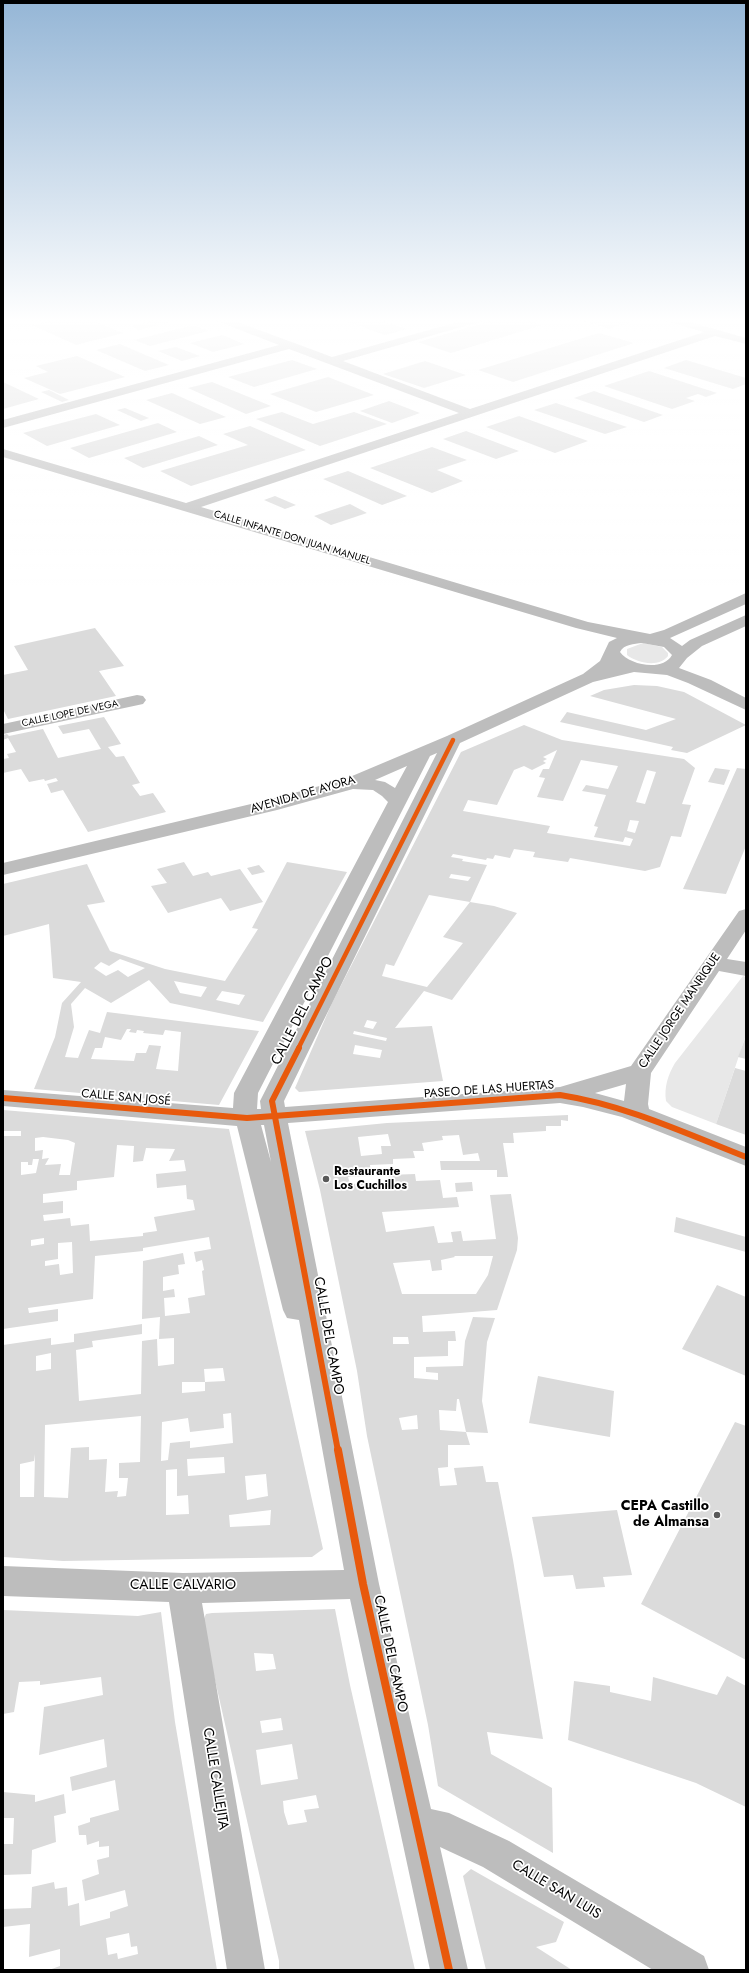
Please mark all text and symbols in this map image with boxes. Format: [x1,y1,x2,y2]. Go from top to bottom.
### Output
street label: CALLE INFANTE DON JUAN MANUEL [212,508,372,568]
street label: CALLE LOPE DE VEGA [21,698,119,730]
street label: AVENIDA DE AYORA [249,773,357,817]
street label: CALLE JORGE MANRIQUE [636,951,724,1071]
street label: CALLE DEL CAMPO [268,954,338,1068]
street label: PASEO DE LAS HUERTAS [423,1078,555,1102]
street label: CALLE SAN JOSÉ [81,1087,171,1109]
place label: Restaurante Los Cuchillos [334,1165,407,1193]
marker: Restaurante Los Cuchillos [321,1174,331,1184]
street label: CALLE DEL CAMPO [309,1276,347,1396]
place label: CEPA Castillo de Almansa [621,1499,709,1532]
marker: CEPA Castillo de Almansa [712,1510,722,1520]
street label: CALLE CALVARIO [130,1578,236,1594]
street label: CALLE DEL CAMPO [369,1594,411,1714]
street label: CALLE CALLEJITA [199,1727,231,1831]
street label: CALLE SAN LUIS [508,1857,604,1923]

